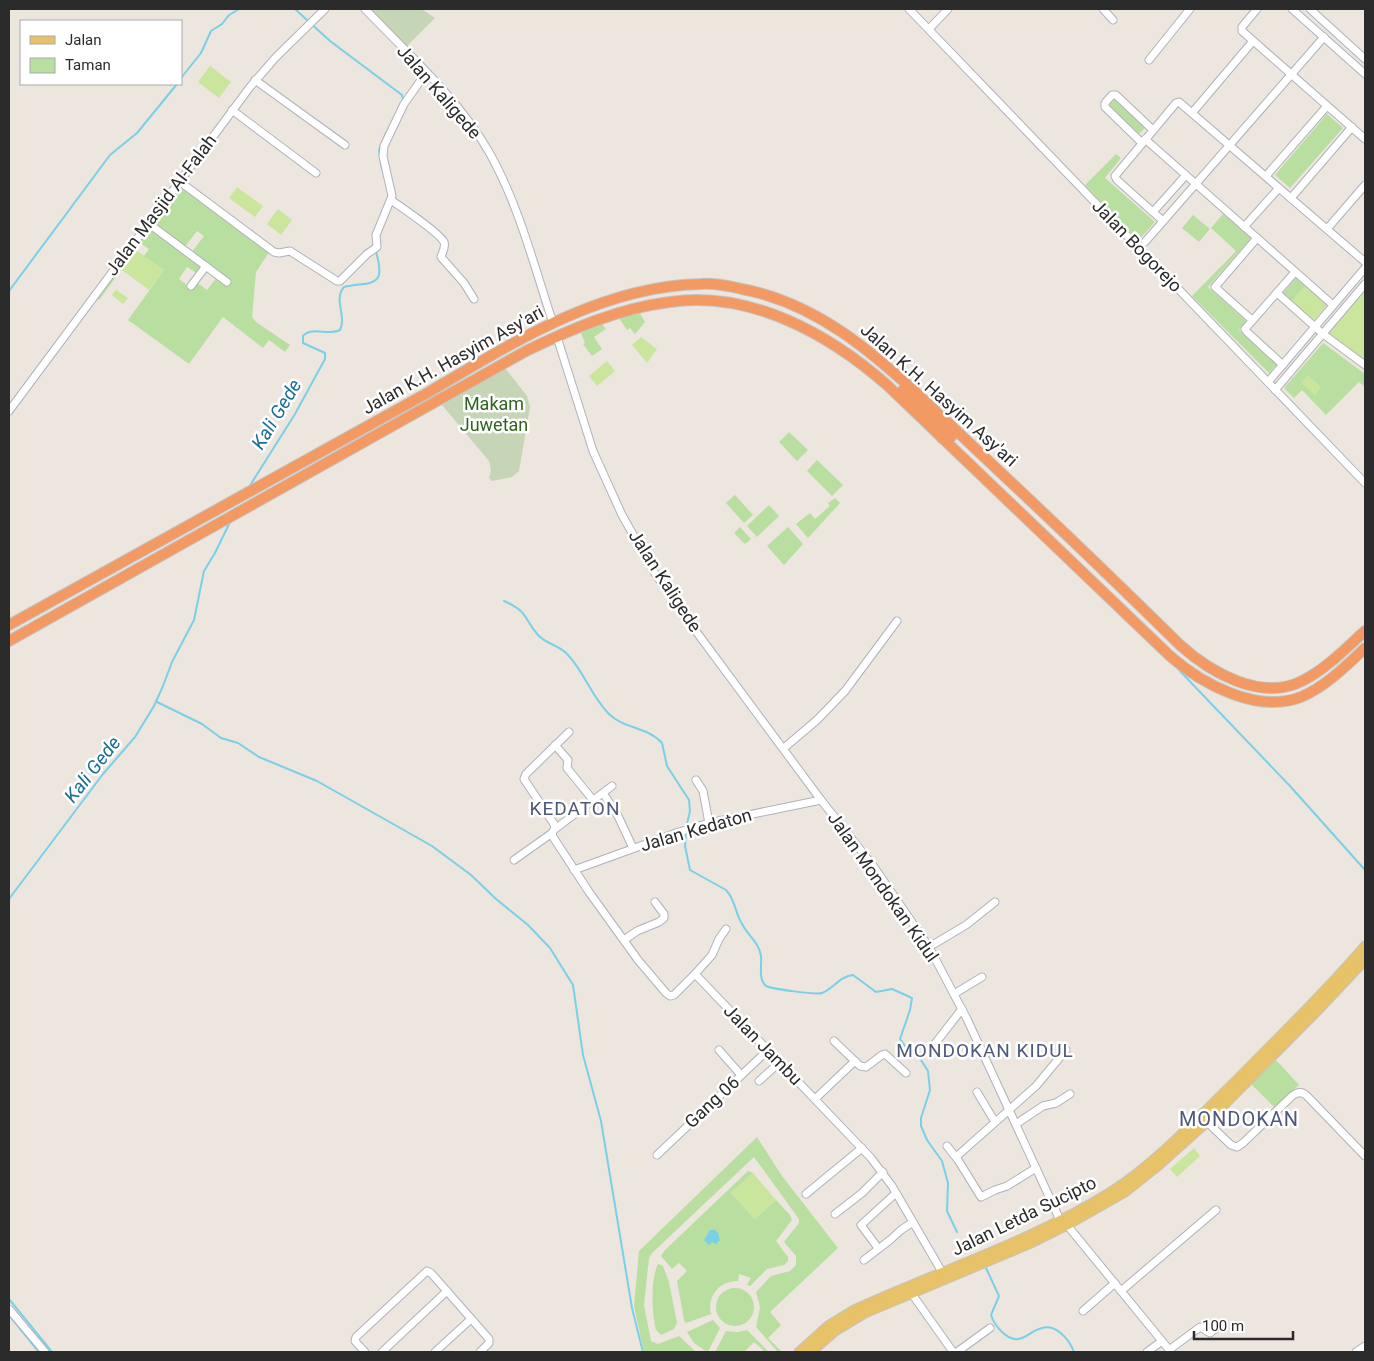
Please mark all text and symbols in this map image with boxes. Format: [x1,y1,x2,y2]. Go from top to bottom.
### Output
legend [20,20,182,85]
text: Jalan [65,31,102,49]
street label: Jalan Kaligede [393,40,486,143]
text: Taman [65,56,111,74]
street label: Jalan Masjid Al-Falah [101,130,220,279]
street label: Jalan Bogorejo [1088,195,1187,296]
street label: Jalan K.H. Hasyim Asy'ari [358,301,547,418]
street label: Jalan K.H. Hasyim Asy'ari [856,319,1022,471]
water label: Kali Gede [247,375,306,453]
park label: Makam Juwetan [460,393,528,435]
street label: Jalan Kaligede [625,526,706,636]
water label: Kali Gede [59,731,126,807]
district label: KEDATON [530,797,620,820]
street label: Jalan Kedaton [638,804,754,855]
street label: Jalan Mondokan Kidul [824,808,943,966]
street label: Jalan Jambu [720,1000,807,1089]
district label: MONDOKAN KIDUL [896,1039,1074,1062]
street label: Gang 06 [680,1071,743,1132]
district label: MONDOKAN [1179,1107,1299,1131]
street label: Jalan Letda Sucipto [948,1171,1100,1260]
scale bar [1194,1308,1293,1340]
text: 100 m [1202,1317,1244,1335]

